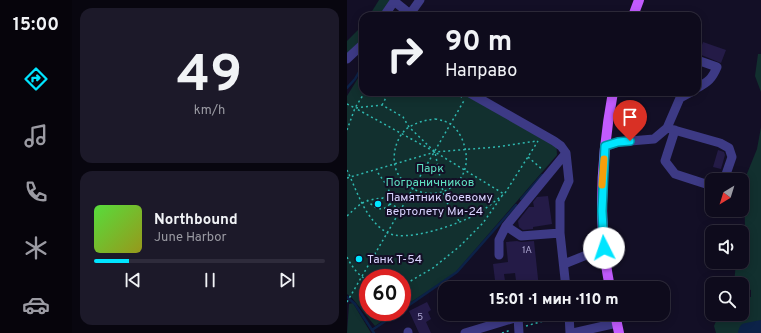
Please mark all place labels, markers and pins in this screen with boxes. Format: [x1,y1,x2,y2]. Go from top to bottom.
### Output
pin [613,100,647,141]
place label: Памятник боевому вертолету Ми-24 [386,190,493,220]
marker: Памятник боевому вертолету Ми-24 [373,199,383,209]
place label: Танк Т-54 [367,252,422,268]
marker: Танк Т-54 [354,254,364,264]

